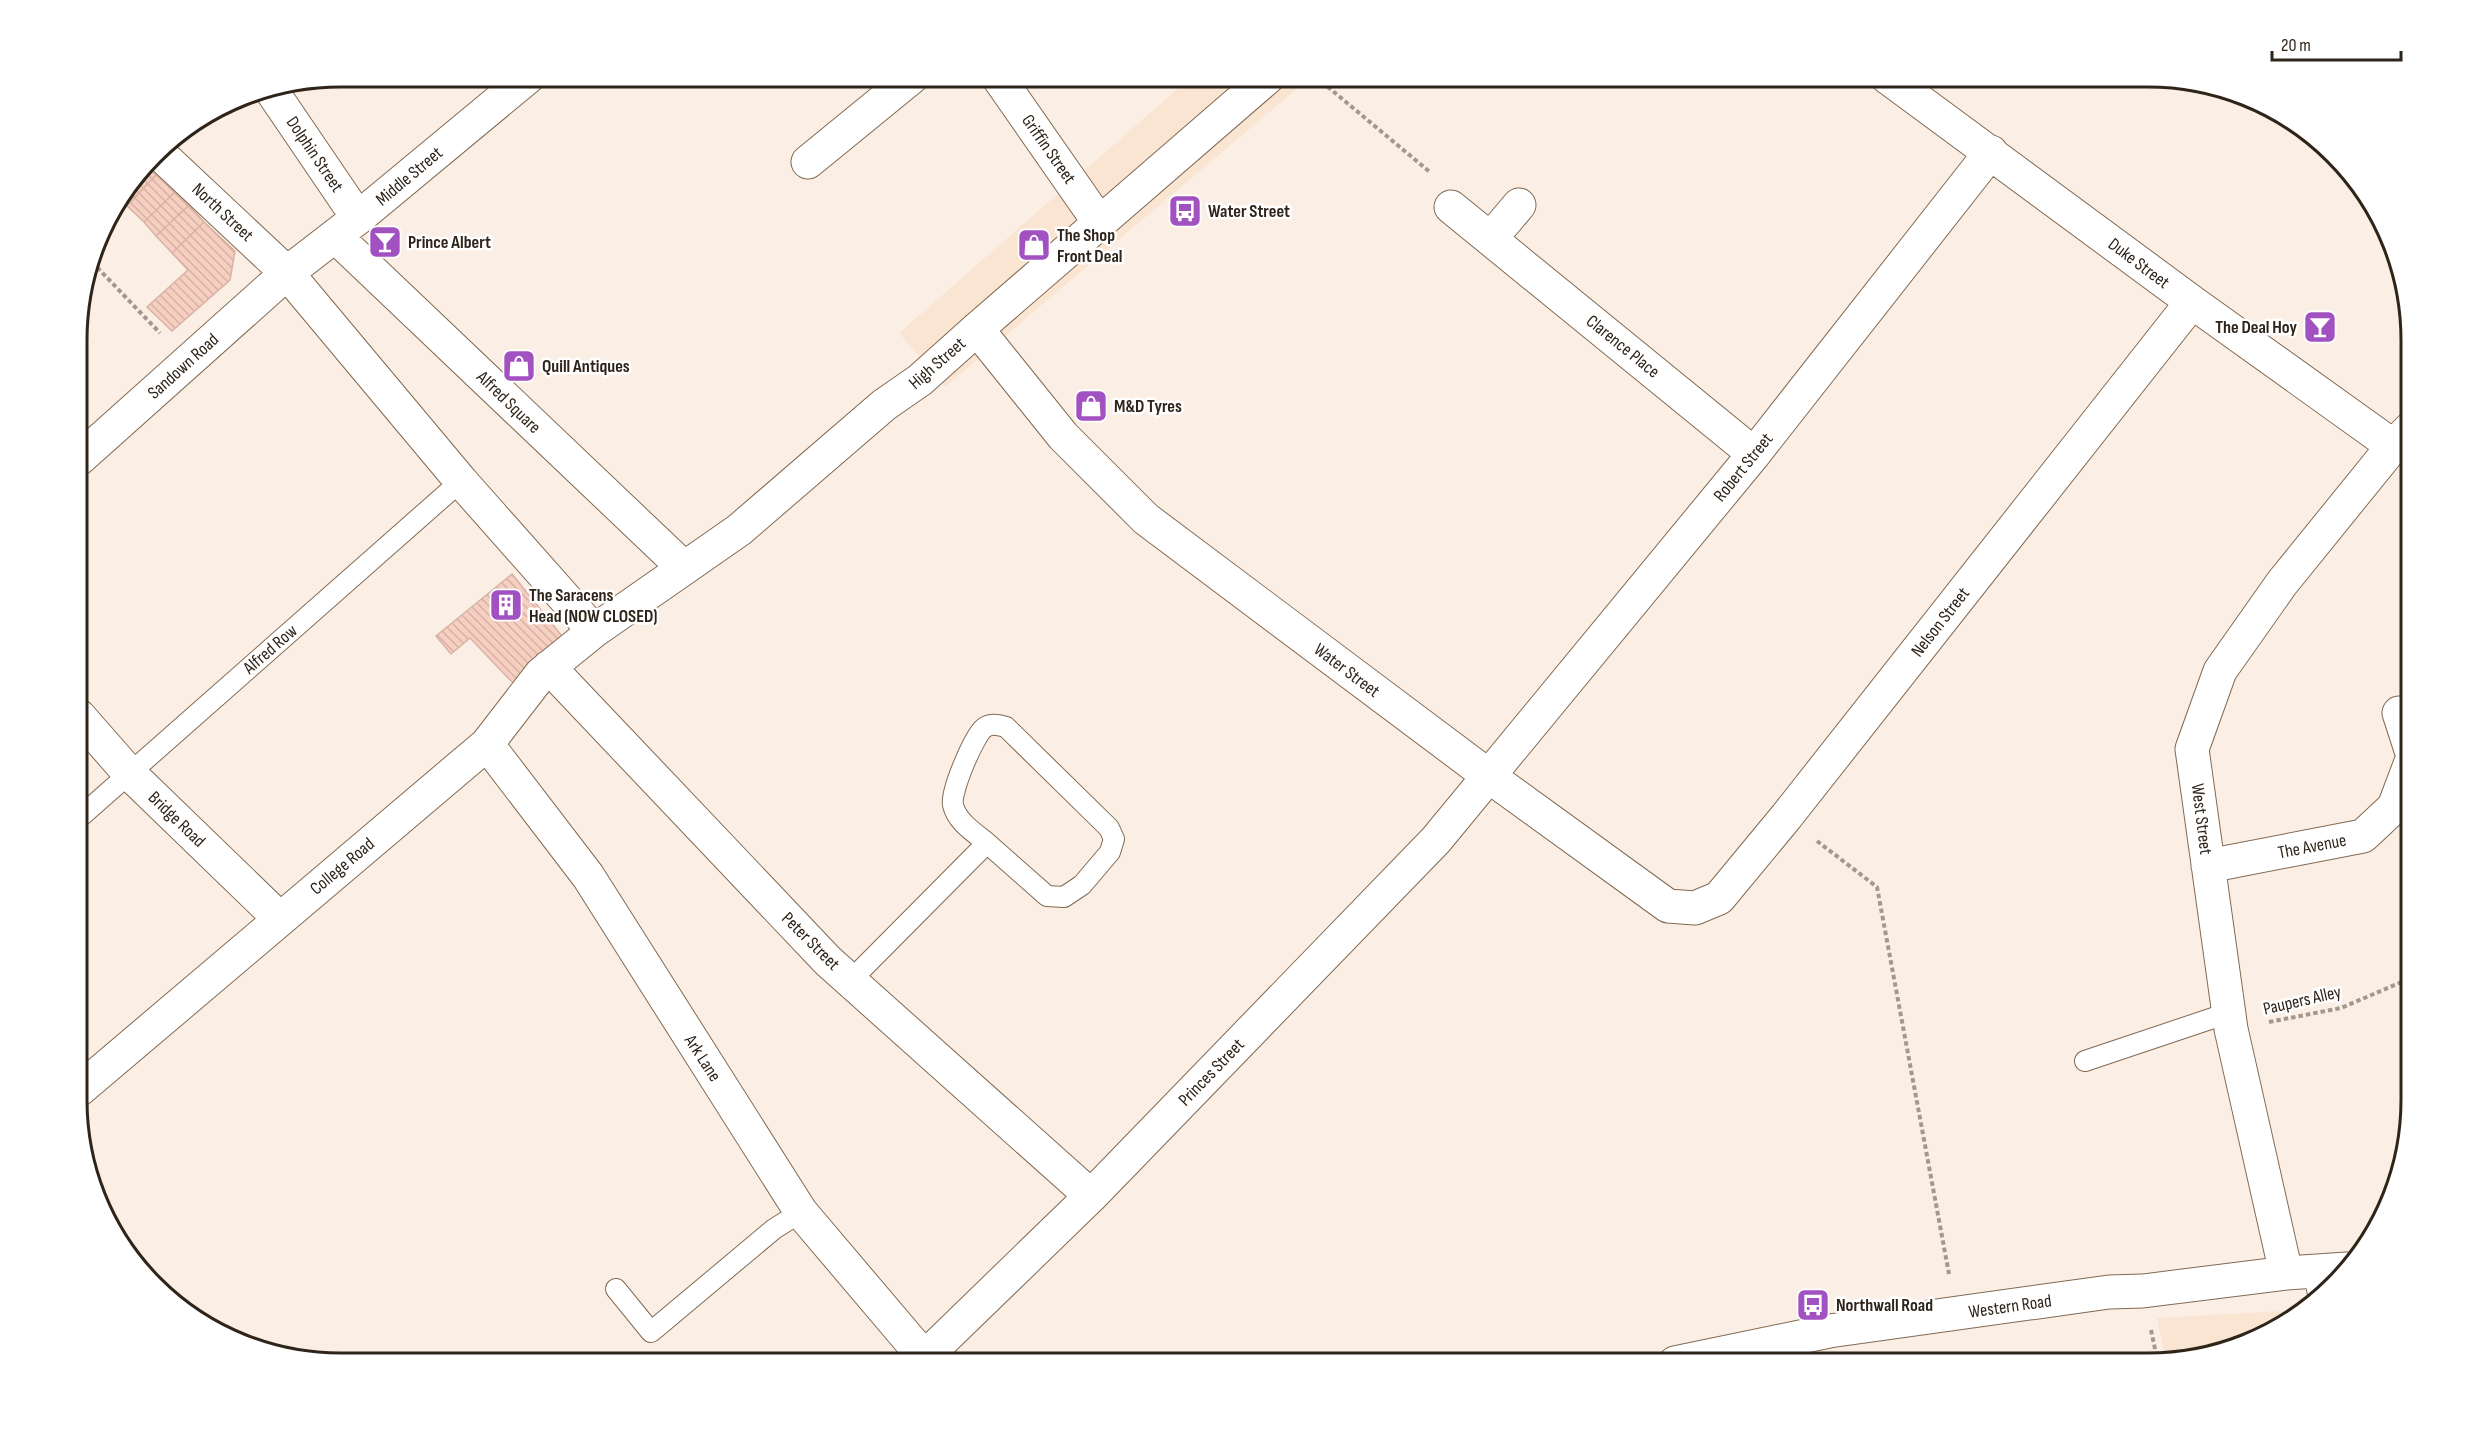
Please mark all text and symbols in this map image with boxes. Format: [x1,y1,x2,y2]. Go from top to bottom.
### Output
scale bar [2272,24,2401,62]
text: 20 m [2281,35,2311,56]
street label: Griffin Street [1017,111,1080,188]
street label: Dolphin Street [282,112,348,197]
street label: Middle Street [372,142,447,210]
street label: North Street [188,179,258,246]
bus stop icon: Water Street [1167,193,1203,229]
place label: Water Street [1208,201,1290,222]
bar icon: Prince Albert [367,224,403,260]
place label: The Shop Front Deal [1057,225,1122,267]
shop icon: The Shop Front Deal [1016,227,1052,263]
place label: Prince Albert [408,232,491,253]
street label: Duke Street [2104,234,2174,293]
bar icon: The Deal Hoy [2302,309,2338,345]
street label: Clarence Place [1582,310,1664,382]
place label: The Deal Hoy [2215,317,2298,338]
street label: Sandown Road [144,329,223,404]
street label: High Street [905,333,970,394]
shop icon: Quill Antiques [501,348,537,384]
place label: Quill Antiques [542,356,630,377]
street label: Alfred Square [472,366,545,438]
shop icon: M&D Tyres [1073,388,1109,424]
place label: M&D Tyres [1114,396,1182,417]
street label: Robert Street [1709,428,1778,506]
street label: Nelson Street [1907,583,1974,661]
place label: The Saracens Head (NOW CLOSED) [529,585,657,627]
building icon: The Saracens Head (NOW CLOSED) [488,587,524,623]
street label: Alfred Row [238,620,302,679]
street label: Water Street [1310,639,1384,702]
street label: West Street [2187,782,2216,856]
street label: Bridge Road [144,787,210,852]
street label: The Avenue [2276,830,2348,863]
street label: College Road [306,834,379,899]
street label: Peter Street [777,908,844,975]
street label: Paupers Alley [2261,981,2343,1020]
street label: Ark Lane [679,1030,725,1086]
street label: Princes Street [1174,1034,1249,1110]
bus stop icon: Northwall Road [1795,1287,1831,1323]
street label: Western Road [1967,1290,2053,1323]
place label: Northwall Road [1836,1295,1933,1316]

